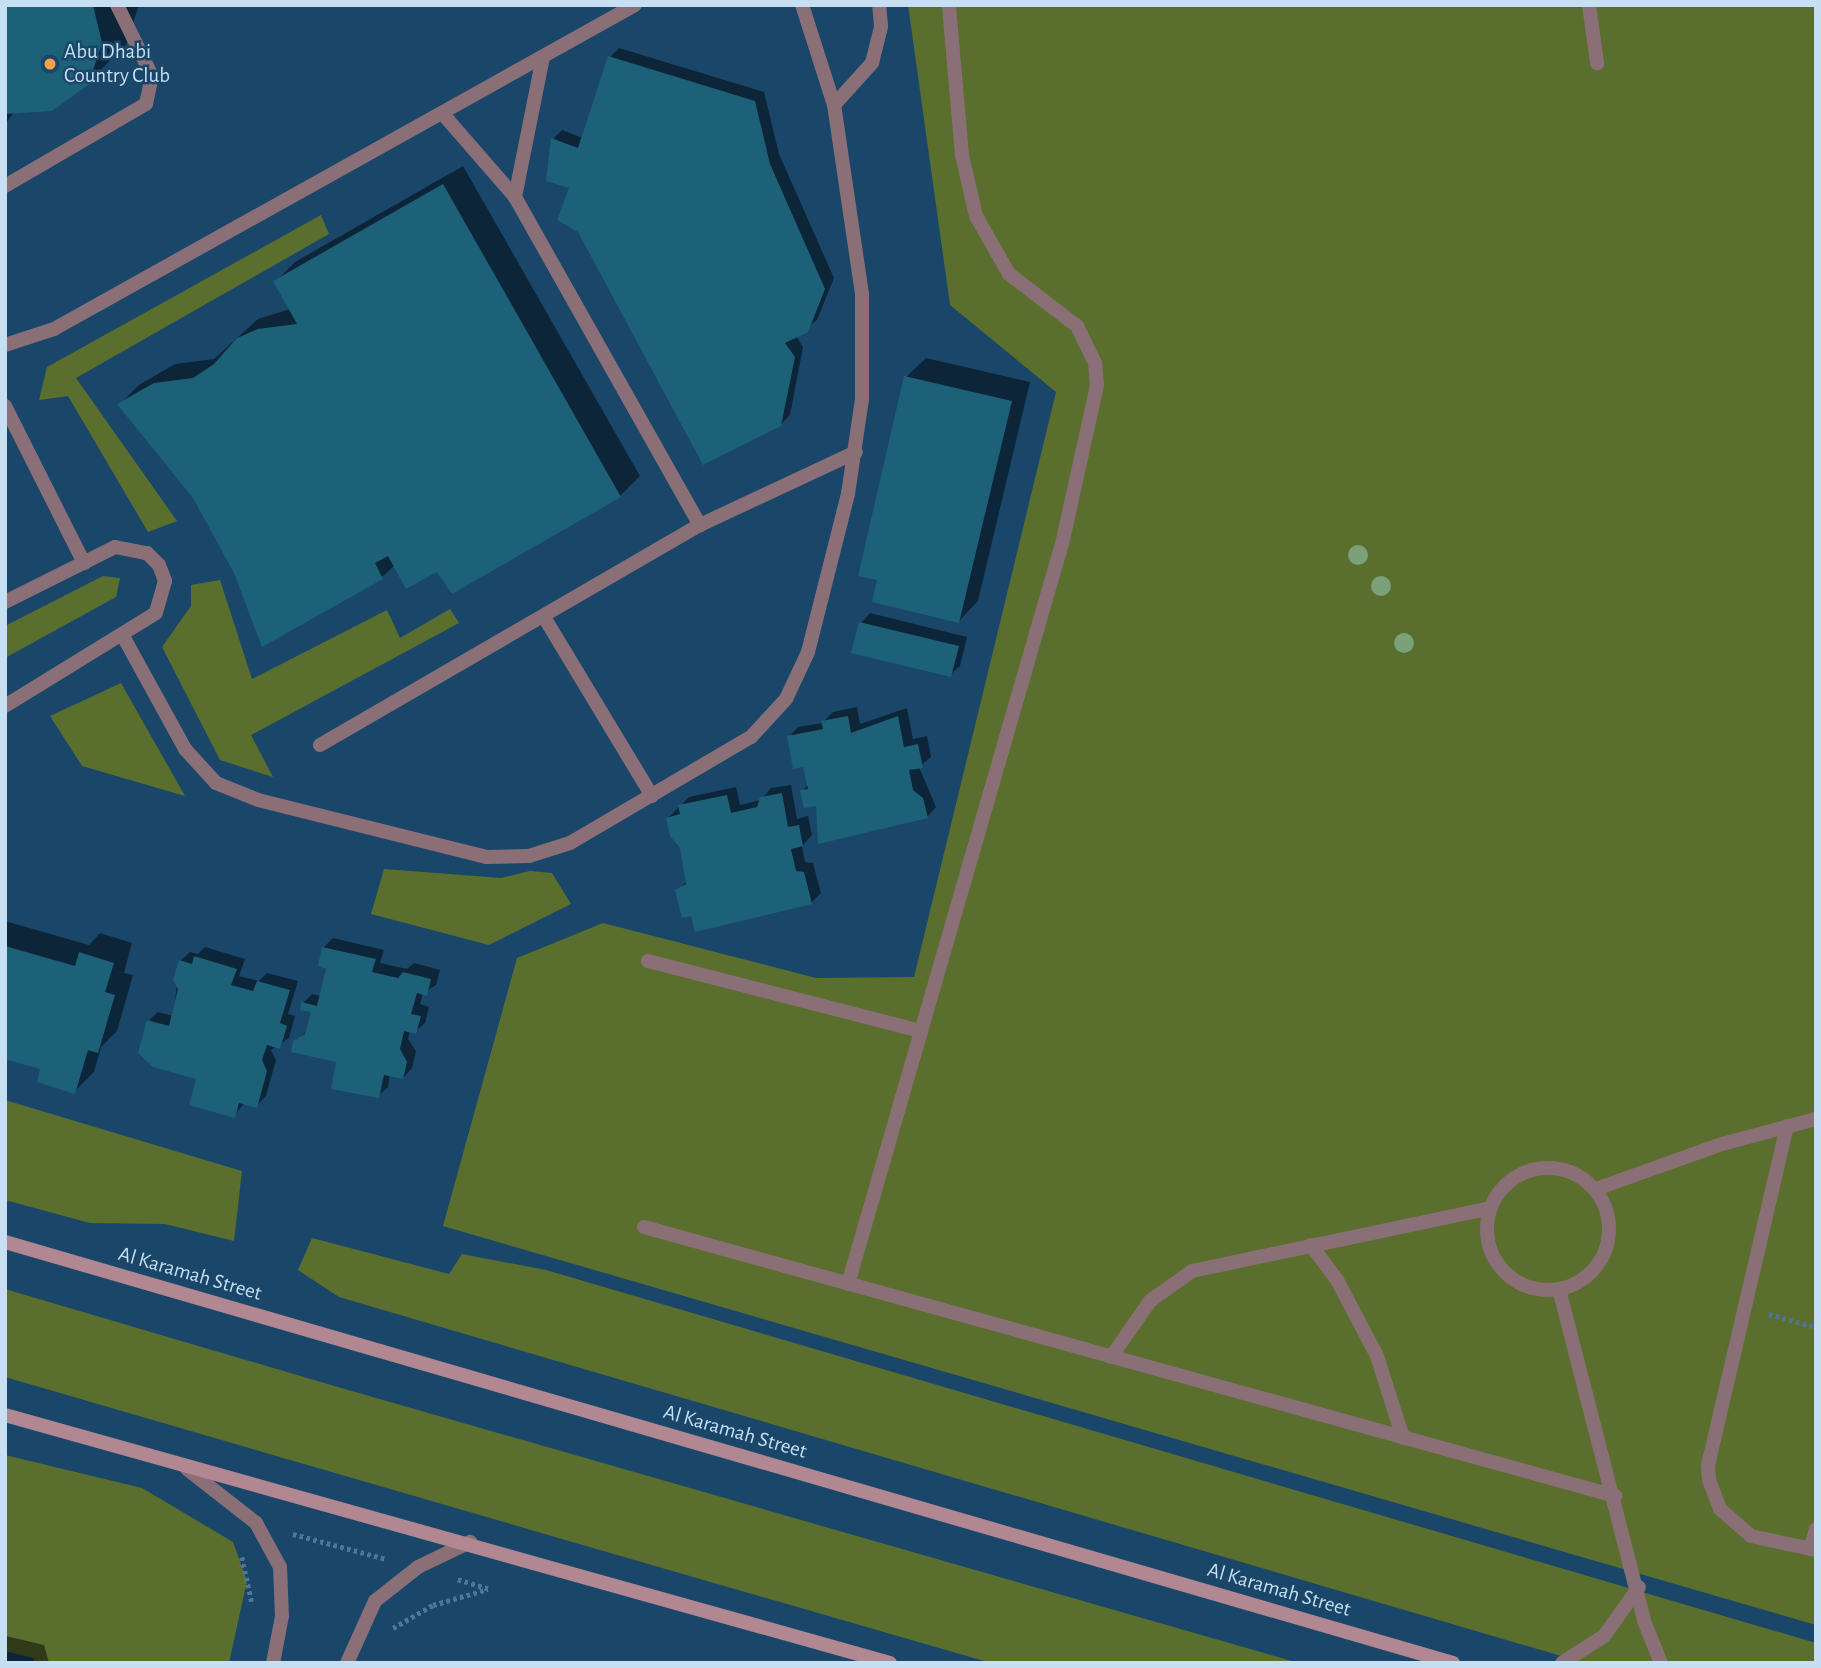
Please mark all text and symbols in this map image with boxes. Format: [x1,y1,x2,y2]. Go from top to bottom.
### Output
place label: Abu Dhabi Country Club [64,39,170,89]
marker: Abu Dhabi Country Club [42,56,58,72]
street label: Al Karamah Street [115,1241,265,1307]
street label: Al Karamah Street [660,1399,810,1465]
street label: Al Karamah Street [1204,1557,1354,1623]

